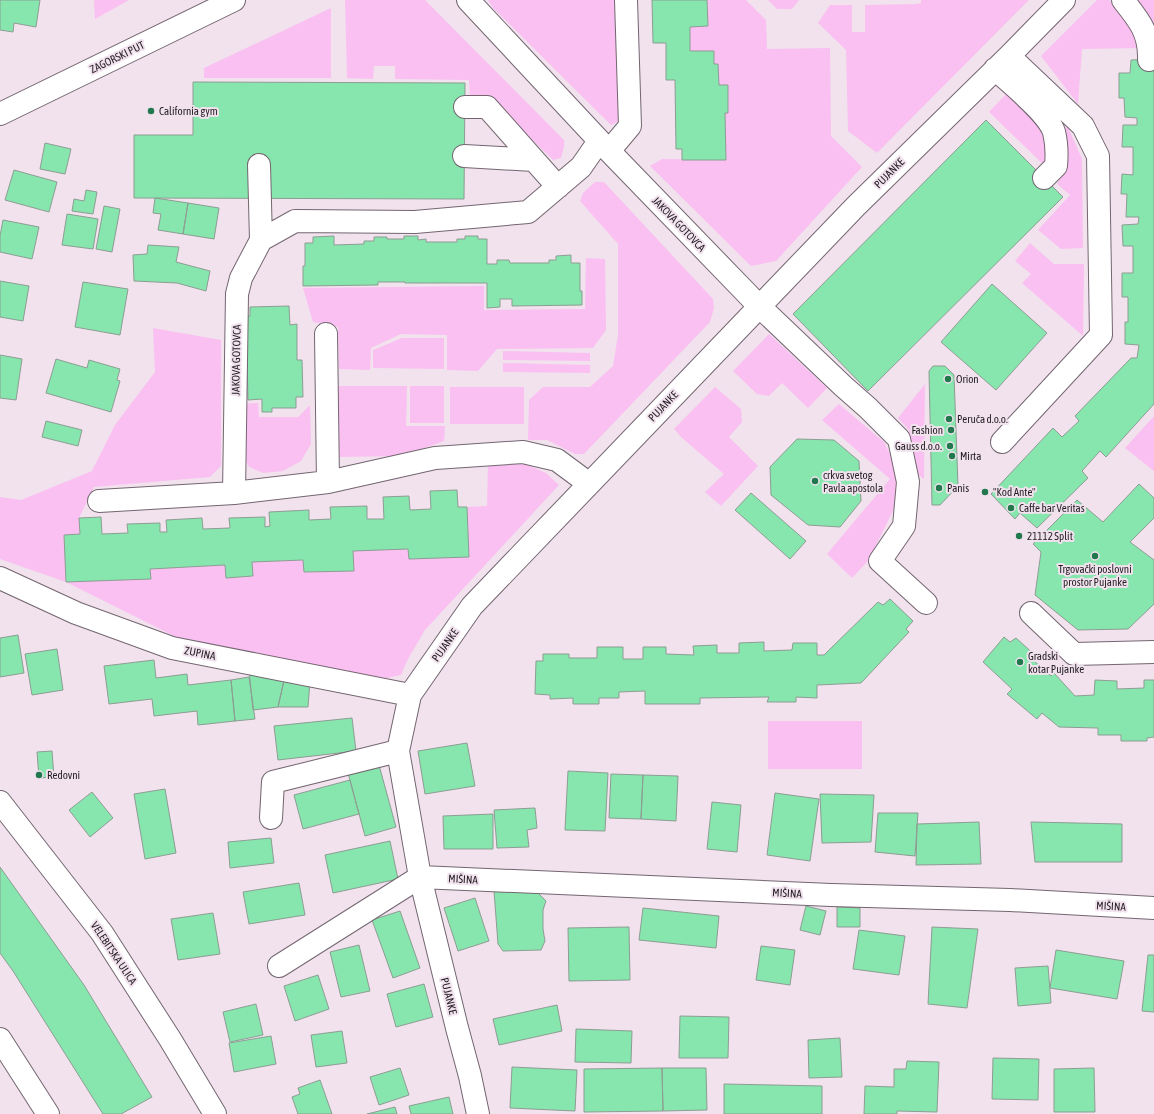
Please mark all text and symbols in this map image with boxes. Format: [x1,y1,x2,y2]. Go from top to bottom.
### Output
street label: ZAGORSKI PUT [88,39,146,75]
place label: California gym [159,105,218,117]
marker: California gym [146,106,156,116]
street label: PUJANKE [872,155,907,190]
street label: JAKOVA GOTOVCA [650,194,708,254]
street label: JAKOVA GOTOVCA [229,324,243,396]
place label: Orion [956,373,979,385]
marker: Orion [943,374,953,384]
street label: PUJANKE [646,388,681,424]
place label: Peruča d.o.o. [957,413,1008,425]
marker: Peruča d.o.o. [944,414,954,424]
place label: Fashion [911,424,943,436]
marker: Fashion [946,425,956,435]
place label: Gauss d.o.o. [895,440,942,452]
marker: Gauss d.o.o. [945,441,955,451]
place label: Mirta [960,450,981,462]
marker: Mirta [947,451,957,461]
place label: crkva svetog Pavla apostola [823,469,883,494]
marker: crkva svetog Pavla apostola [810,476,820,486]
place label: Panis [947,482,969,494]
marker: Panis [934,483,944,493]
place label: "Kod Ante" [993,486,1036,498]
marker: "Kod Ante" [980,487,990,497]
place label: Caffe bar Veritas [1019,502,1085,514]
marker: Caffe bar Veritas [1006,503,1016,513]
place label: 21112 Split [1027,530,1073,542]
marker: 21112 Split [1014,531,1024,541]
marker: Trgovački poslovni prostor Pujanke [1090,551,1100,561]
place label: Trgovački poslovni prostor Pujanke [1058,563,1132,588]
street label: PUJANKE [429,626,461,664]
street label: ZUPINA [183,644,217,662]
place label: Gradski kotar Pujanke [1028,650,1084,675]
marker: Gradski kotar Pujanke [1015,657,1025,667]
place label: Redovni [47,769,80,781]
marker: Redovni [34,770,44,780]
street label: MIŠINA [448,872,479,886]
street label: MIŠINA [772,886,803,900]
street label: MIŠINA [1096,899,1127,913]
street label: VELEBITSKA ULICA [89,920,140,987]
street label: PUJANKE [439,976,459,1016]

